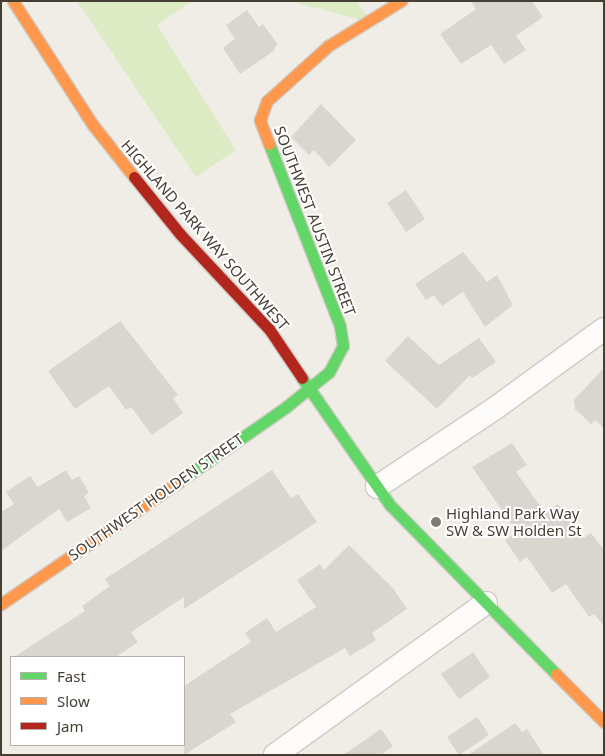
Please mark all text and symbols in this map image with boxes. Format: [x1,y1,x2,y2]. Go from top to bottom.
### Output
street label: SOUTHWEST AUSTIN STREET [270,124,360,318]
street label: HIGHLAND PARK WAY SOUTHWEST [118,136,292,334]
street label: SOUTHWEST HOLDEN STREET [65,430,247,564]
place label: Highland Park Way SW & SW Holden St [446,504,582,539]
marker: Highland Park Way SW & SW Holden St [430,516,442,528]
legend [10,656,185,746]
text: Fast [57,666,86,686]
text: Slow [57,691,90,711]
text: Jam [57,716,84,736]

